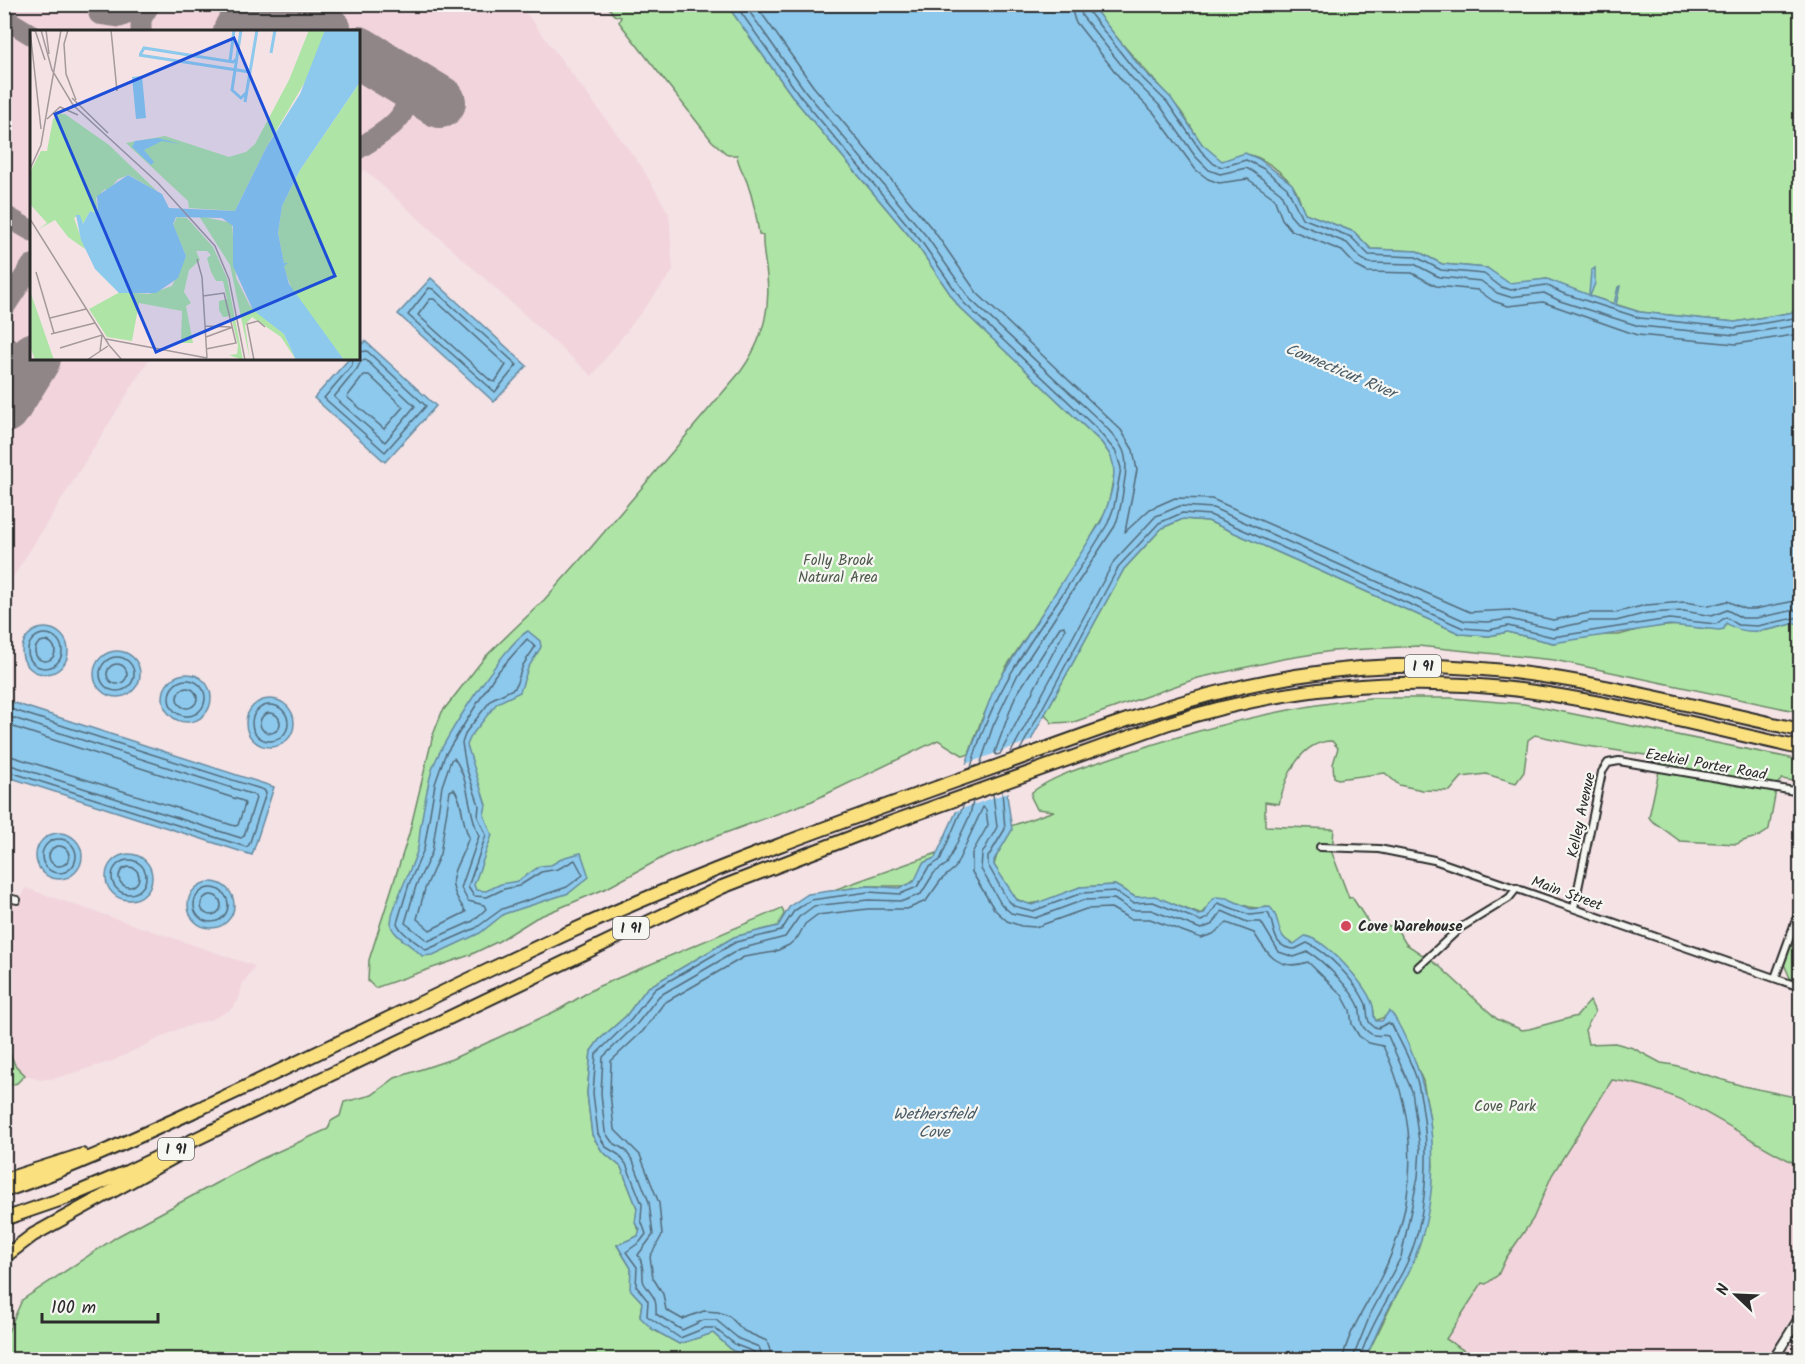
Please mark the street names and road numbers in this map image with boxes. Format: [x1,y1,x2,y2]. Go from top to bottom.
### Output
road number: I 91 [1405,655,1441,677]
street label: Ezekiel Porter Road [1643,743,1769,788]
street label: Kelley Avenue [1561,770,1603,860]
street label: Main Street [1528,870,1606,918]
road number: I 91 [613,917,649,939]
road number: I 91 [158,1138,194,1160]

